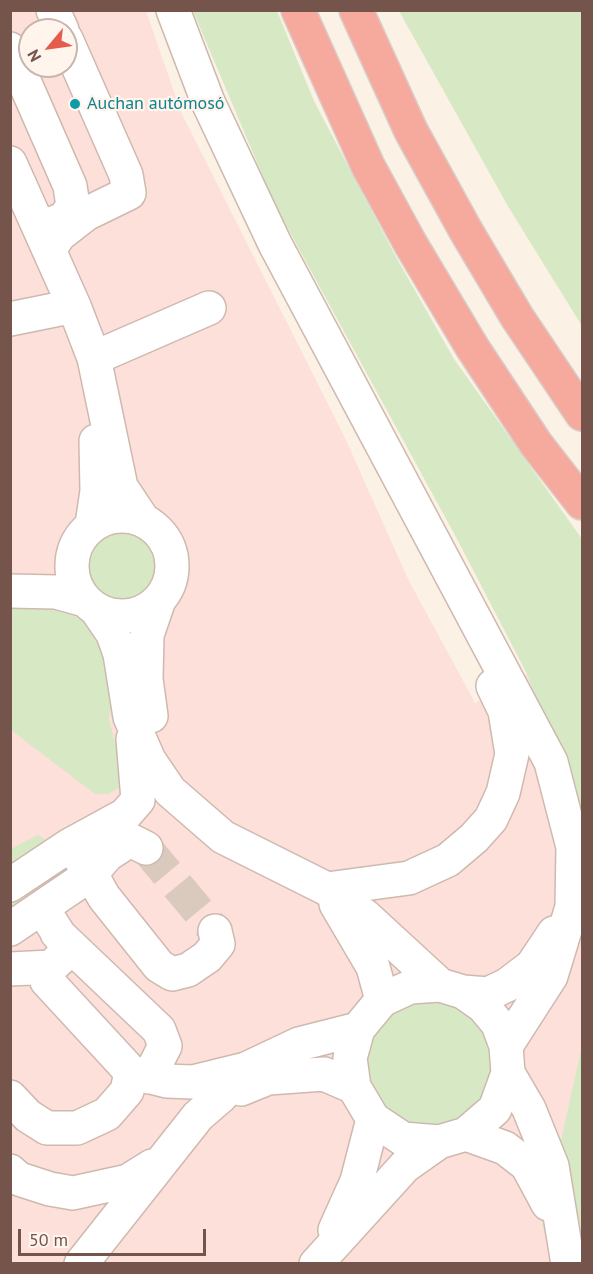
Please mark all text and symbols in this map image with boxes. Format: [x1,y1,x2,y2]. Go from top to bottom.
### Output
north arrow [18,18,78,78]
text: N [23,46,45,65]
place label: Auchan autómosó [87,93,224,115]
marker: Auchan autómosó [68,97,82,111]
scale bar [21,1217,208,1255]
text: 50 m [29,1228,68,1251]

